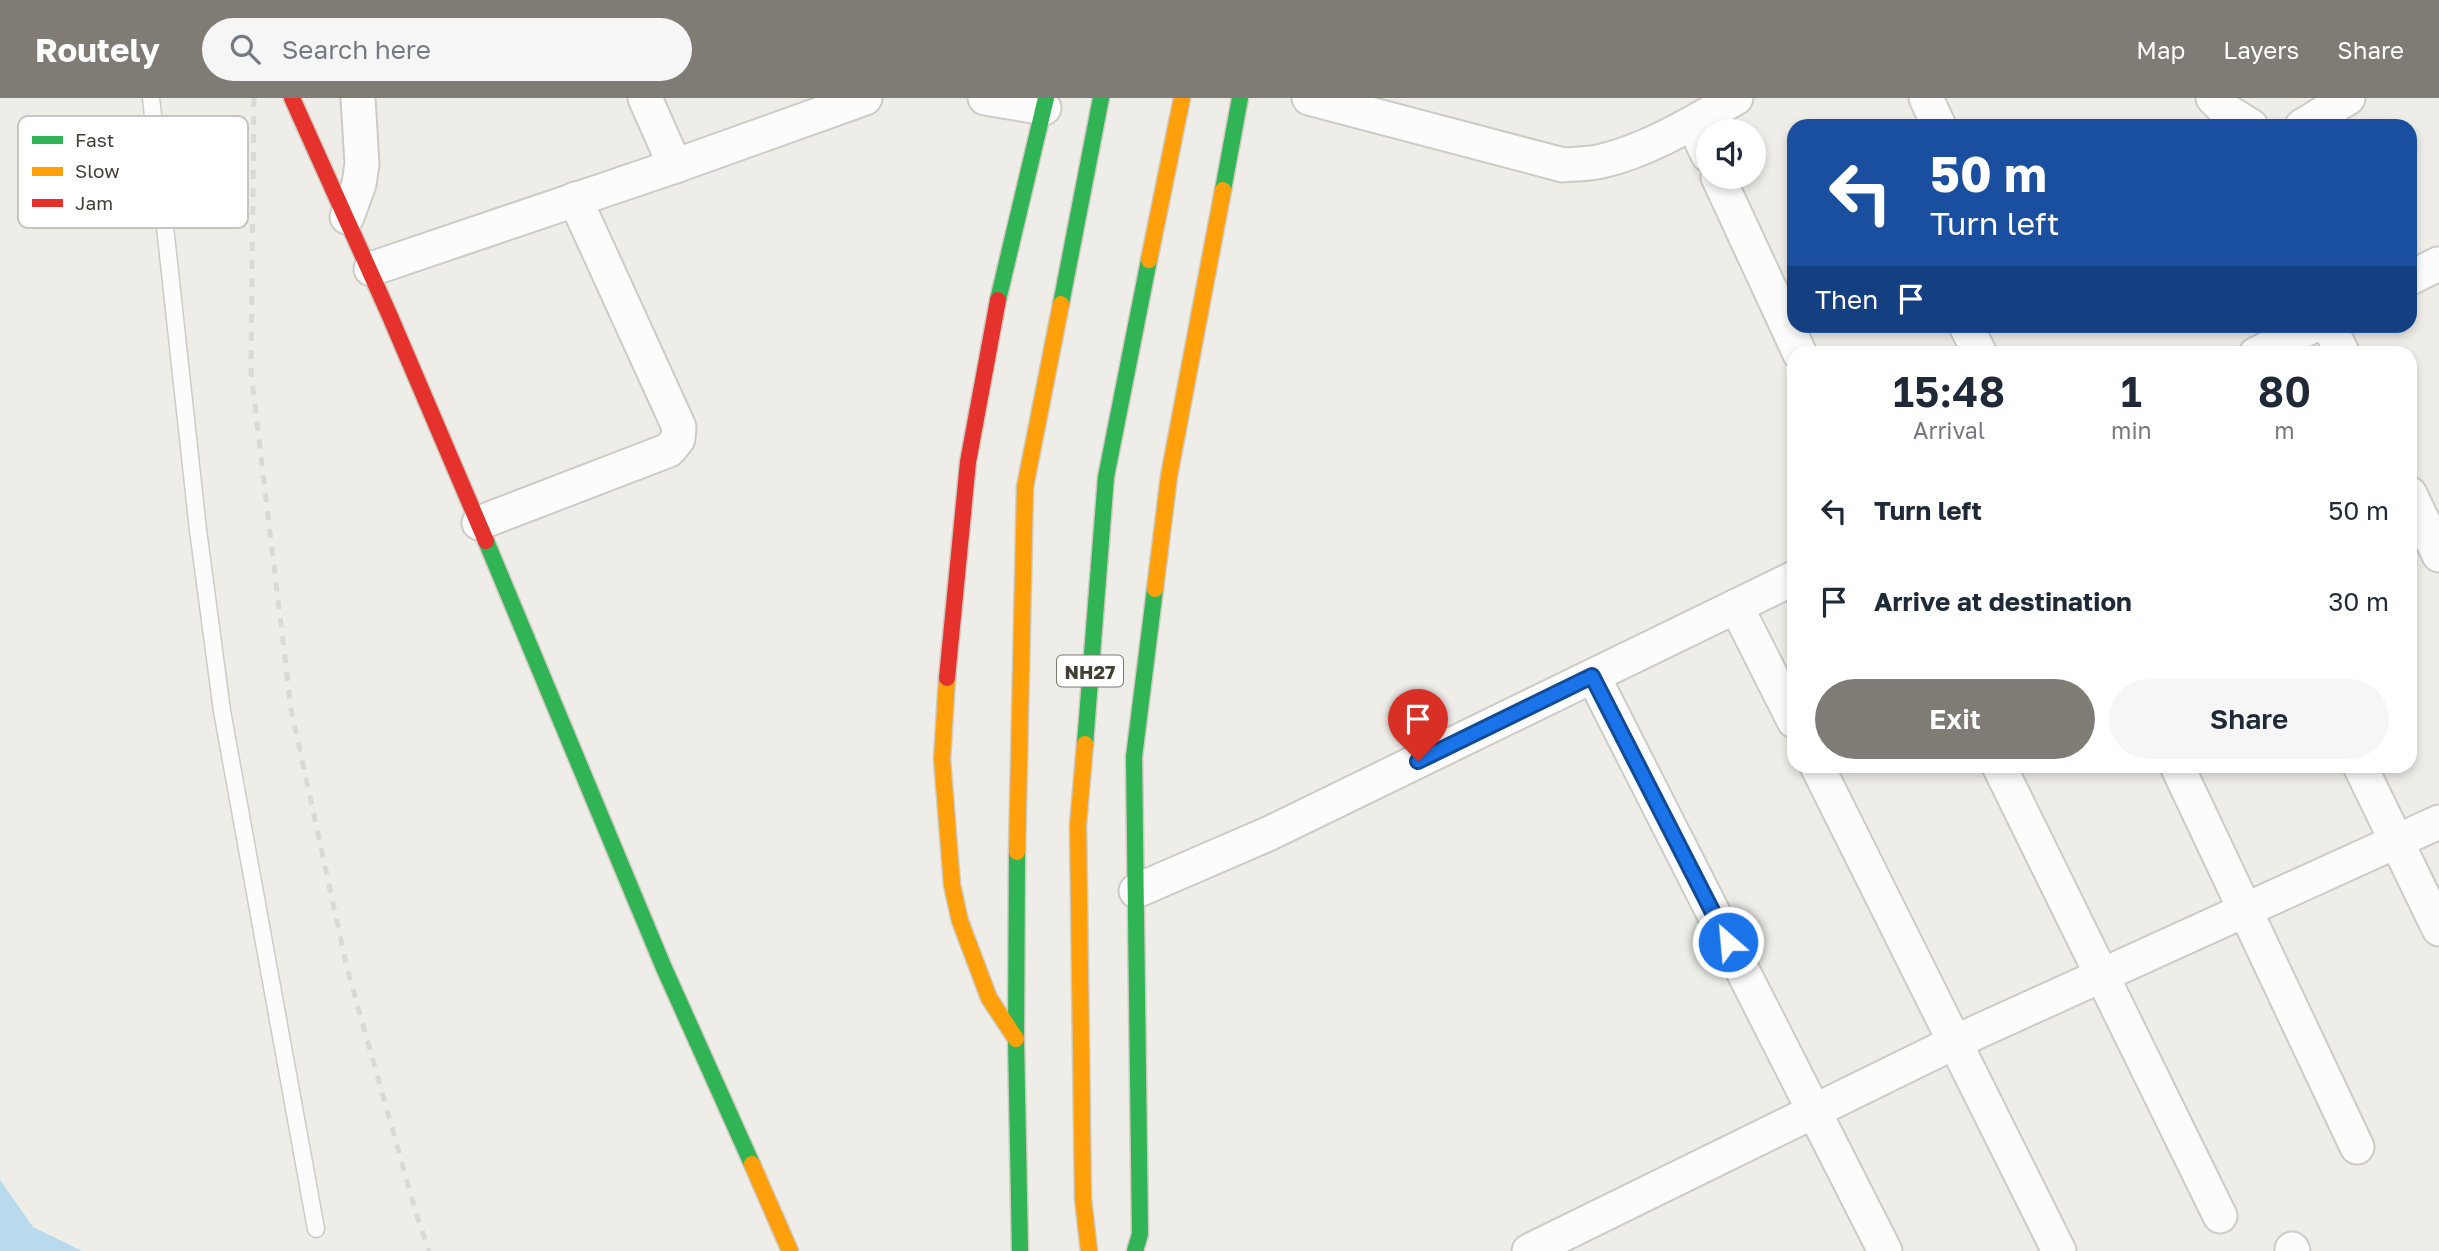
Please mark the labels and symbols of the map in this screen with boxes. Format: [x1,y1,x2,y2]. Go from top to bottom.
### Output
legend [18,116,248,228]
text: Fast [75,128,114,151]
text: Slow [75,159,120,182]
text: Jam [75,191,113,214]
road number: NH27 [1057,656,1123,686]
pin [1388,689,1448,761]
position arrow [1691,905,1765,979]

